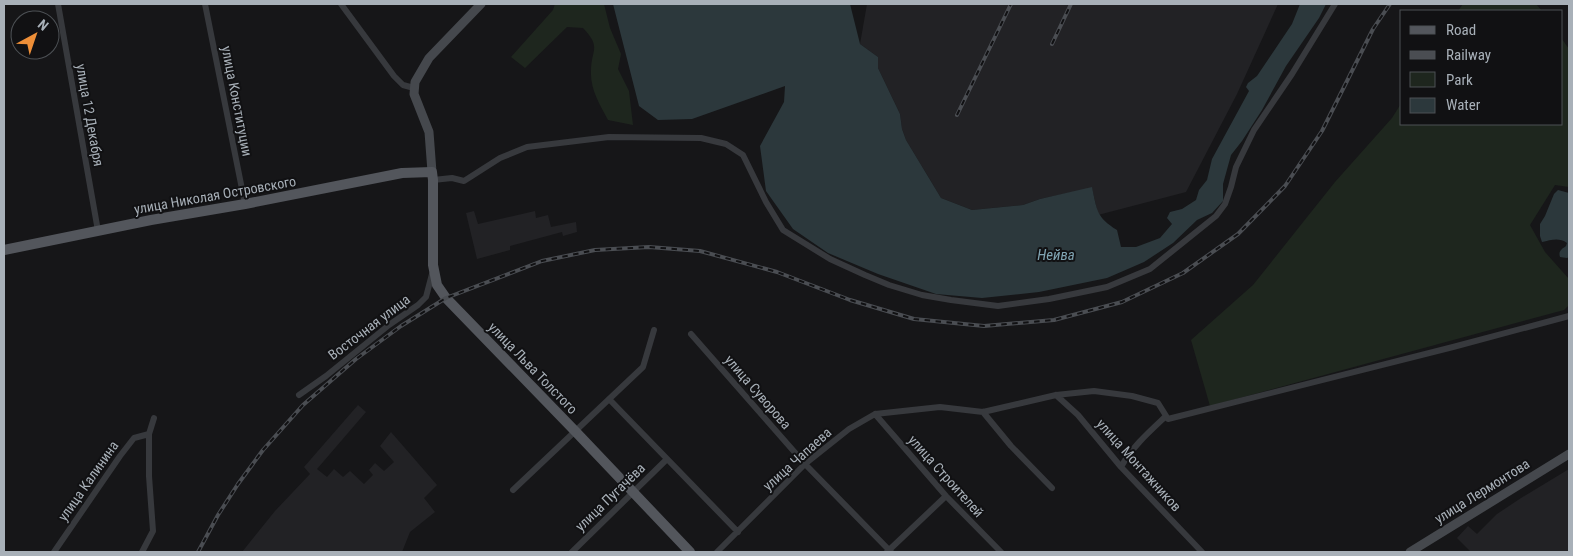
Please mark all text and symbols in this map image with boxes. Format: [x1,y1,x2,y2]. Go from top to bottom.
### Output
north arrow [10,10,60,60]
legend [1400,10,1563,125]
text: N [35,16,52,34]
text: Road [1446,21,1476,39]
street label: улица Конституции [218,45,256,157]
text: Railway [1446,46,1491,64]
street label: улица 12 Декабря [73,63,107,167]
text: Park [1446,71,1473,89]
text: Water [1446,96,1481,114]
street label: улица Николая Островского [133,173,297,217]
water label: Нейва [1037,246,1075,264]
street label: Восточная улица [325,291,413,363]
street label: улица Льва Толстого [485,319,581,417]
street label: улица Суворова [722,352,794,432]
street label: улица Монтажников [1093,416,1185,514]
street label: улица Чапаева [760,424,834,494]
street label: улица Строителей [905,432,987,520]
street label: улица Калинина [54,438,122,524]
street label: улица Лермонтова [1432,455,1532,527]
street label: улица Пугачёва [572,460,648,534]

